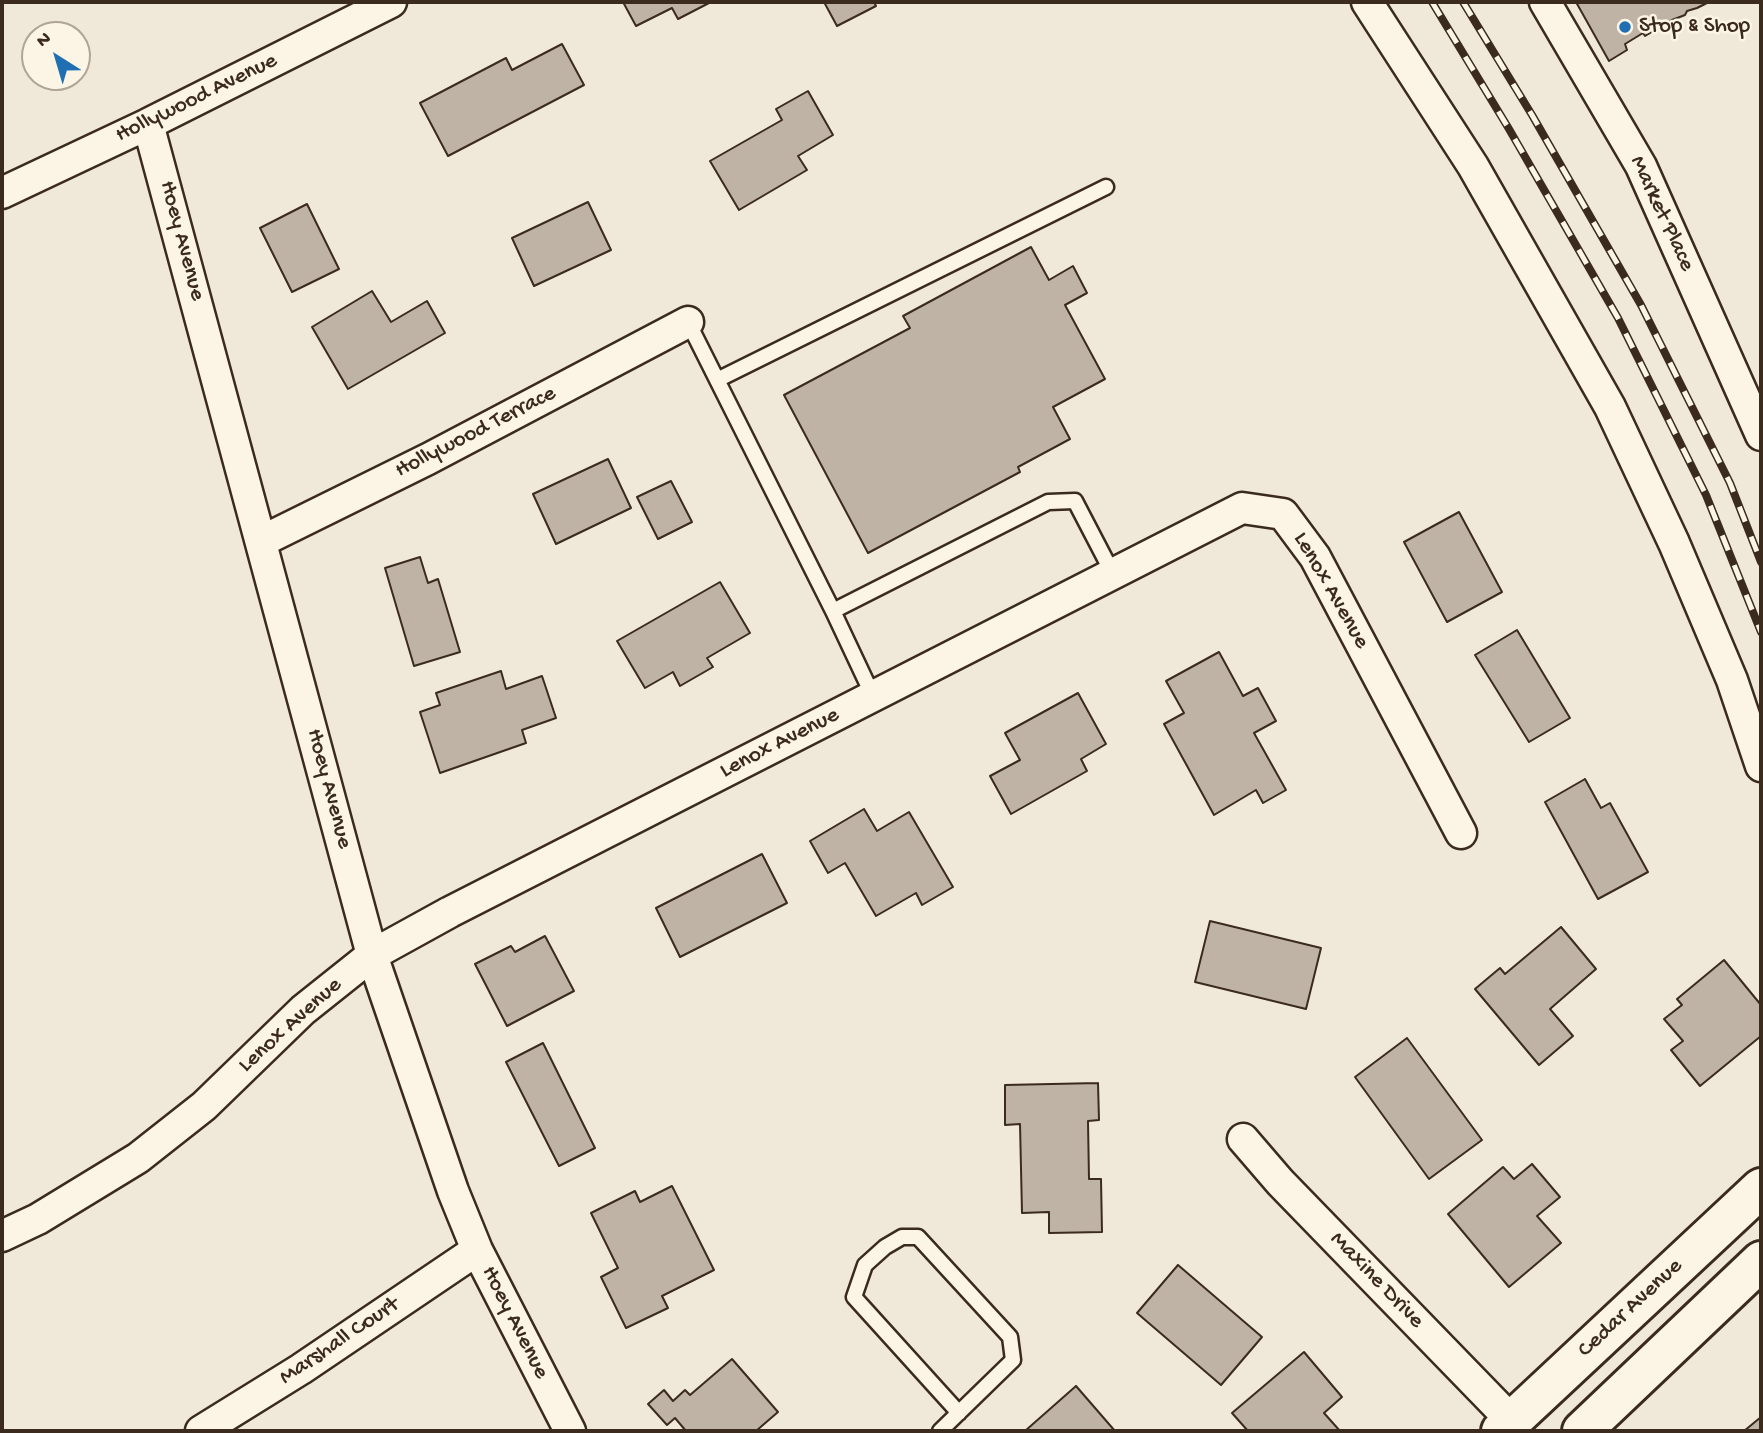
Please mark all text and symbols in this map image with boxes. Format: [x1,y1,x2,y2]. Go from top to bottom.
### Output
place label: Stop & Shop [1639,13,1750,41]
marker: Stop & Shop [1617,19,1633,35]
north arrow [21,21,91,91]
text: N [32,28,56,53]
street label: Hollywood Avenue [112,48,282,150]
street label: Market Place [1622,152,1700,276]
street label: Hoey Avenue [152,178,210,304]
street label: Hollywood Terrace [391,381,561,485]
street label: Lenox Avenue [1286,528,1374,654]
street label: Lenox Avenue [716,702,844,786]
street label: Hoey Avenue [299,726,357,852]
street label: Lenox Avenue [234,972,348,1080]
street label: Maxine Drive [1323,1227,1429,1335]
street label: Cedar Avenue [1573,1253,1689,1365]
street label: Hoey Avenue [474,1262,554,1384]
street label: Marshall Court [275,1292,405,1392]

